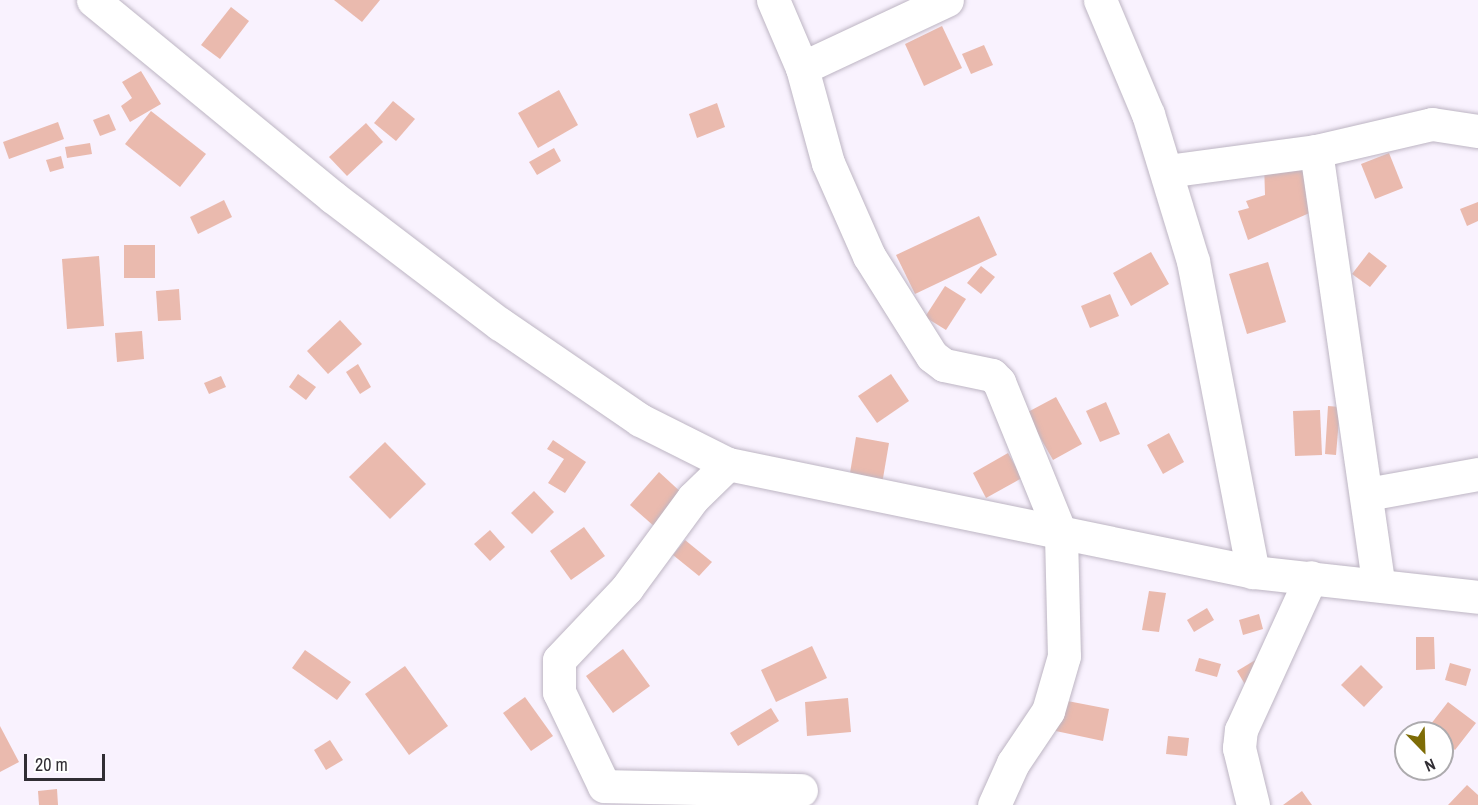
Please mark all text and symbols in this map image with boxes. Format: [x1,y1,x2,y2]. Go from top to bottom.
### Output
north arrow [1394,721,1454,781]
scale bar [27,742,108,780]
text: 20 m [35,752,68,777]
text: N [1422,754,1439,778]

